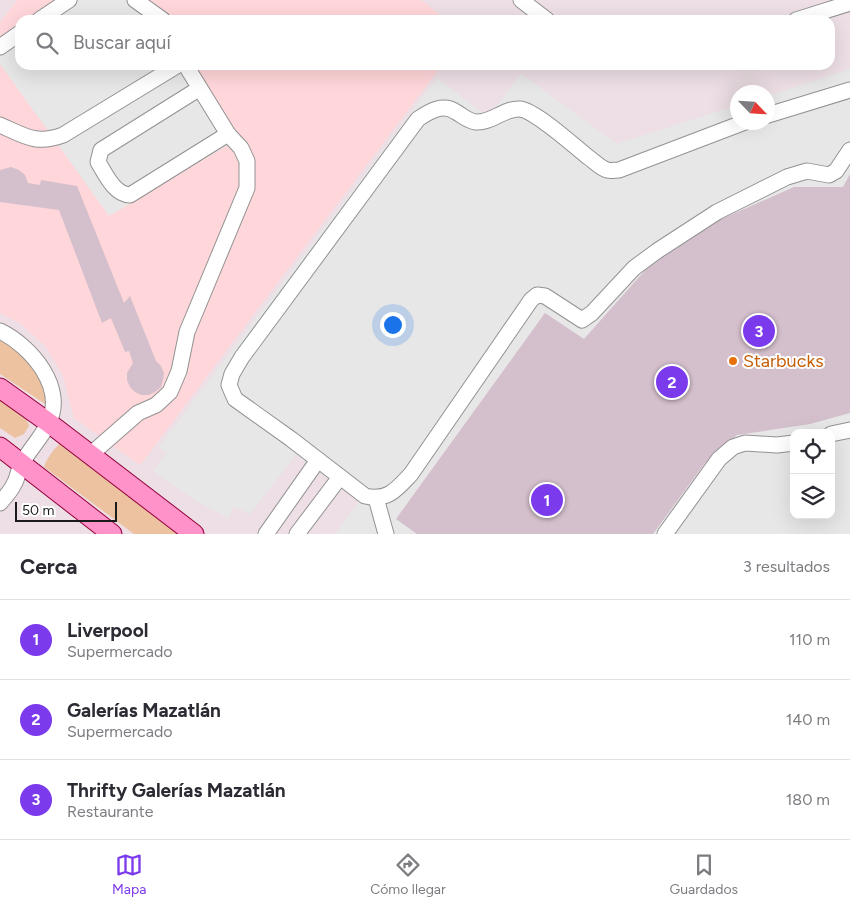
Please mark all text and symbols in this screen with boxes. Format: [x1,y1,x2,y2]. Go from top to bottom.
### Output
search box [15,15,835,70]
icon: search [33,29,61,57]
text: Buscar aquí [73,31,171,54]
north arrow [730,85,775,130]
your location [380,312,406,338]
pin: 3 [743,312,775,350]
place label: Starbucks [743,350,824,372]
marker: Starbucks [727,355,739,367]
pin: 2 [656,363,688,401]
map controls [790,429,835,519]
button: locate [790,429,835,474]
button: layers [790,474,835,519]
pin: 1 [531,481,563,519]
scale bar [15,499,118,522]
text: 50 m [22,502,54,519]
text: Cerca [20,554,77,579]
text: 3 resultados [743,557,830,576]
text: Liverpool [67,619,148,642]
text: 1 [33,630,39,649]
text: 110 m [789,630,830,649]
text: Supermercado [67,642,173,661]
text: Galerías Mazatlán [67,699,221,722]
text: 2 [31,710,41,729]
text: 140 m [786,710,830,729]
text: Supermercado [67,722,173,741]
text: Thrifty Galerías Mazatlán [67,779,286,802]
text: 3 [32,790,40,809]
text: 180 m [786,790,830,809]
text: Restaurante [67,802,154,821]
tab: Mapa [112,851,146,898]
tab: Cómo llegar [370,851,446,898]
tab: Guardados [670,851,738,898]

